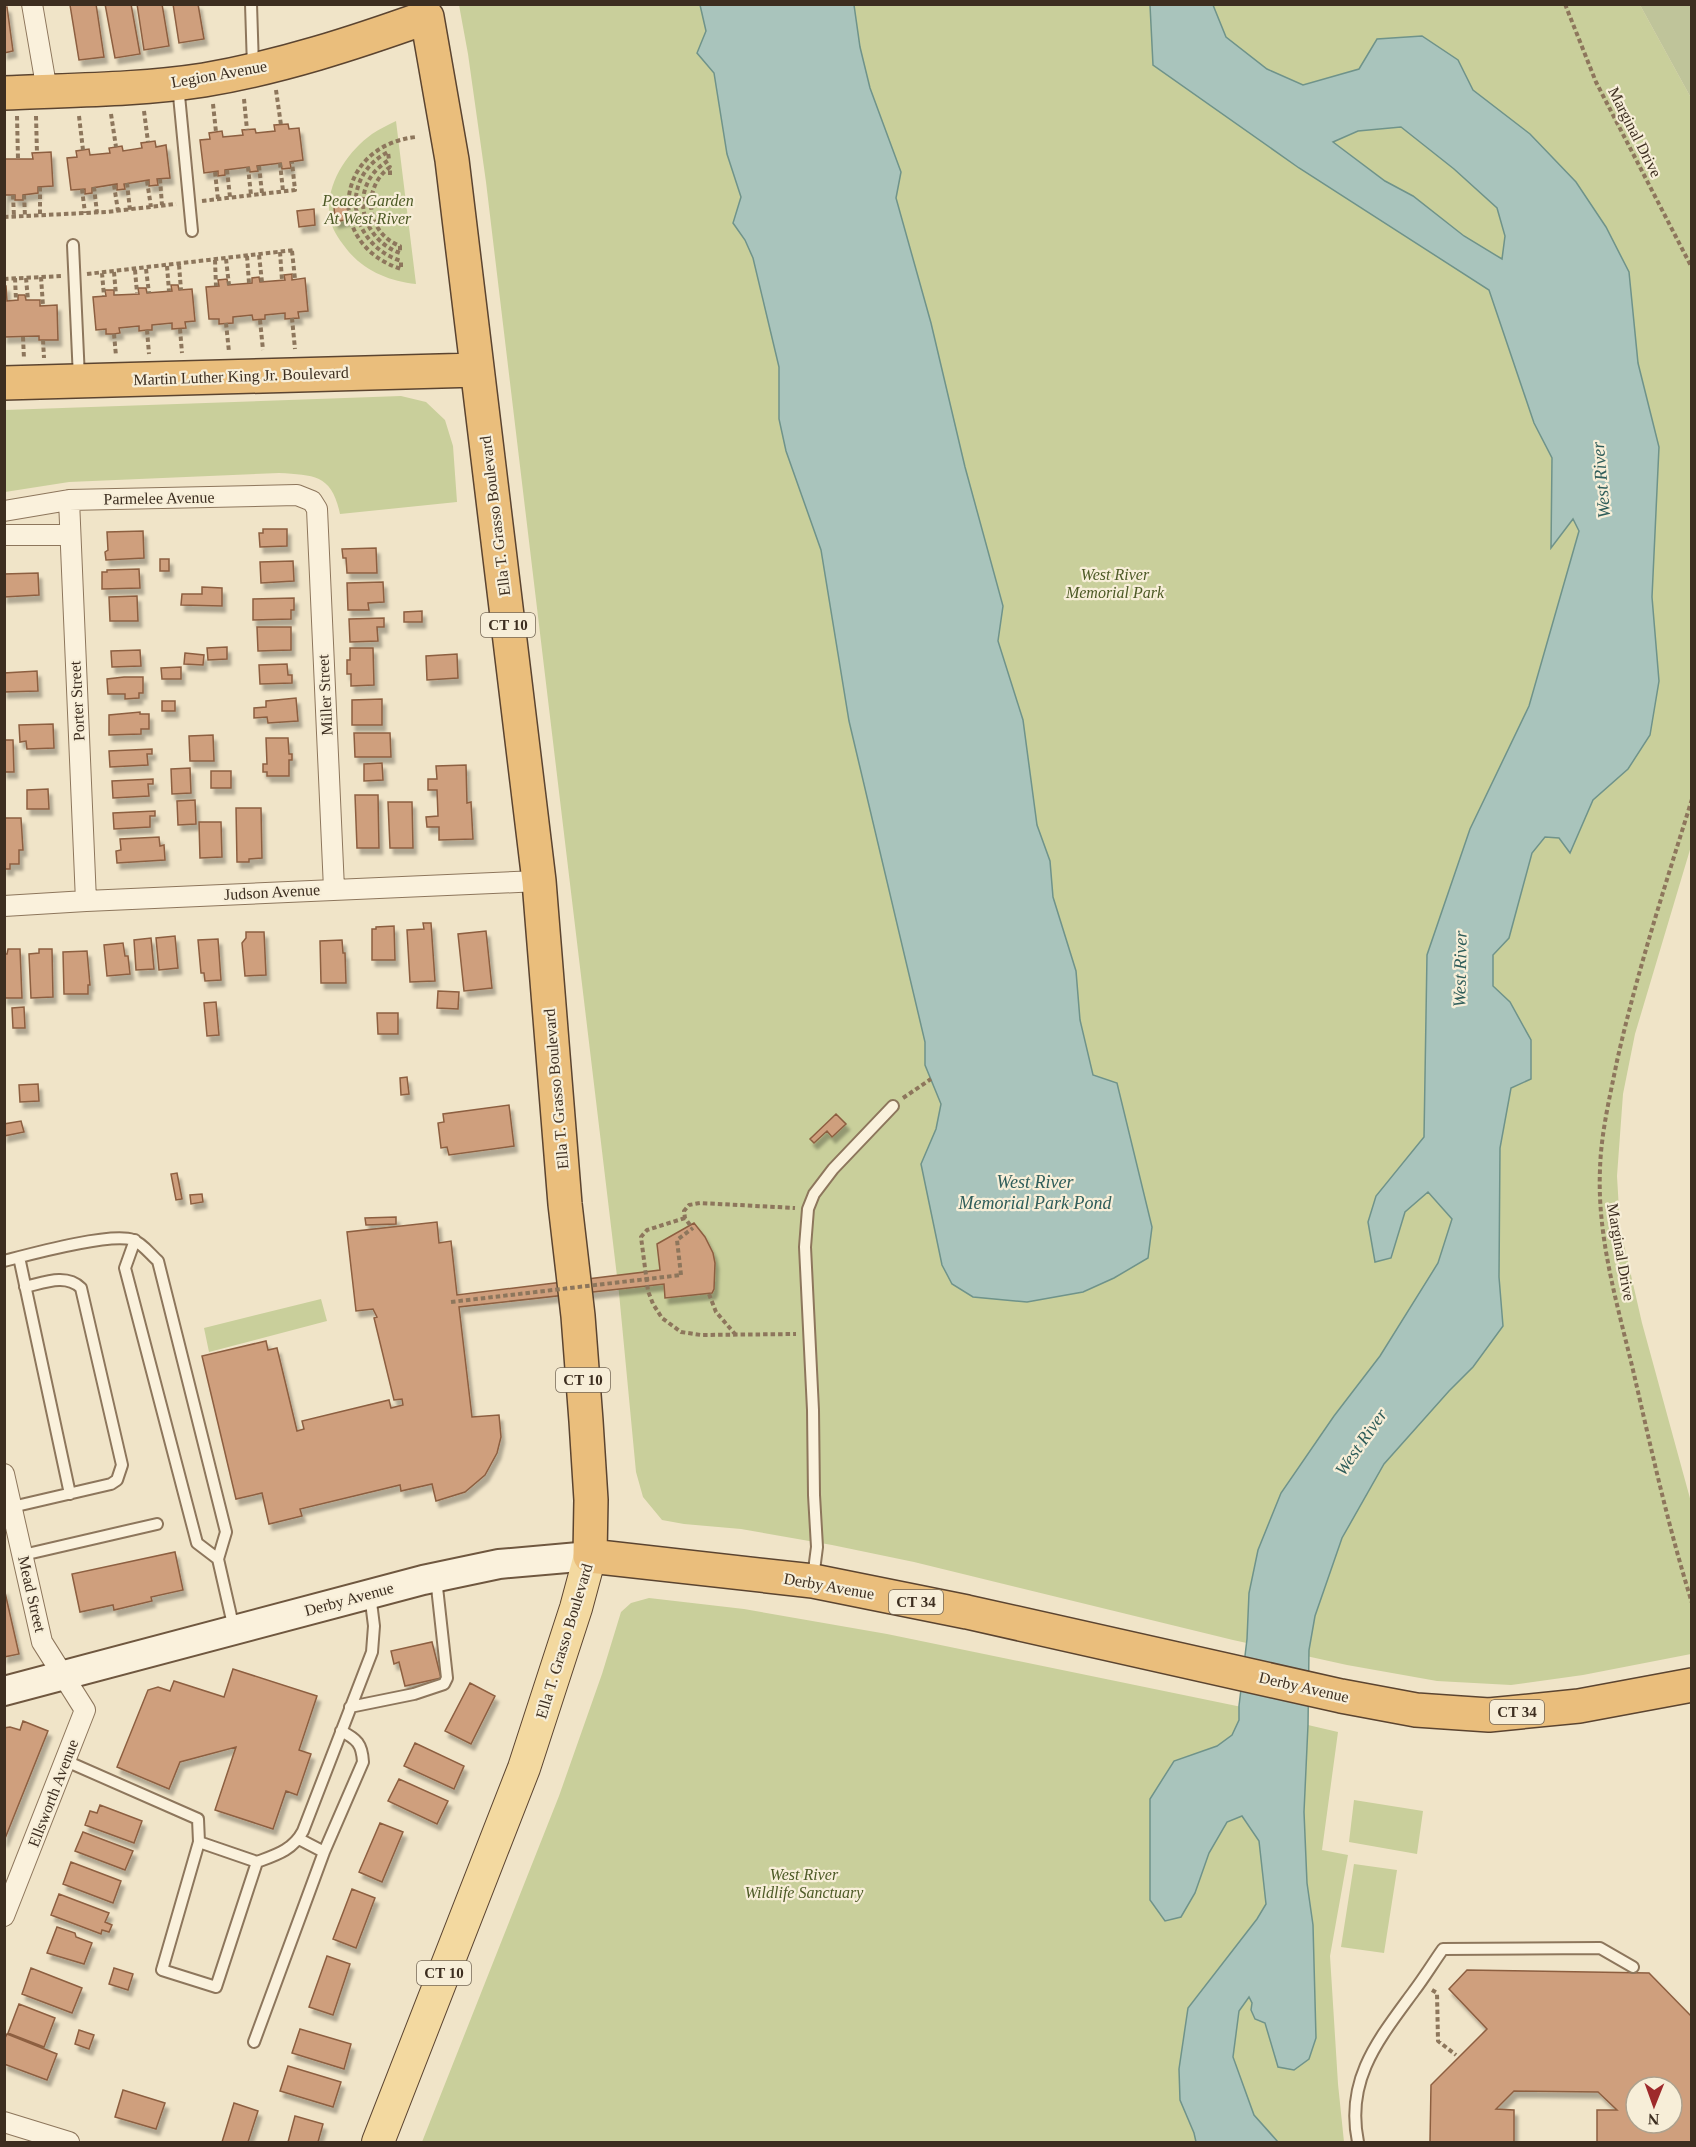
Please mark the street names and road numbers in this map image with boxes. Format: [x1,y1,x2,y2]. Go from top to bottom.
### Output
street label: Legion Avenue [170,57,268,92]
street label: Marginal Drive [1604,84,1665,180]
street label: Martin Luther King Jr. Boulevard [133,364,349,389]
street label: Ella T. Grasso Boulevard [477,435,513,597]
street label: Parmelee Avenue [103,489,215,507]
road number: CT 10 [481,613,535,637]
street label: Miller Street [314,653,336,736]
street label: Porter Street [66,660,88,742]
street label: Judson Avenue [224,881,320,903]
street label: Ella T. Grasso Boulevard [541,1008,571,1170]
street label: Marginal Drive [1603,1202,1638,1302]
road number: CT 10 [556,1368,610,1392]
street label: Mead Street [15,1554,49,1634]
street label: Ella T. Grasso Boulevard [532,1561,596,1721]
street label: Derby Avenue [782,1570,876,1603]
street label: Derby Avenue [303,1579,396,1620]
road number: CT 34 [889,1590,943,1614]
street label: Derby Avenue [1257,1668,1351,1707]
road number: CT 34 [1490,1700,1544,1724]
street label: Ellsworth Avenue [25,1737,81,1849]
road number: CT 10 [417,1961,471,1985]

